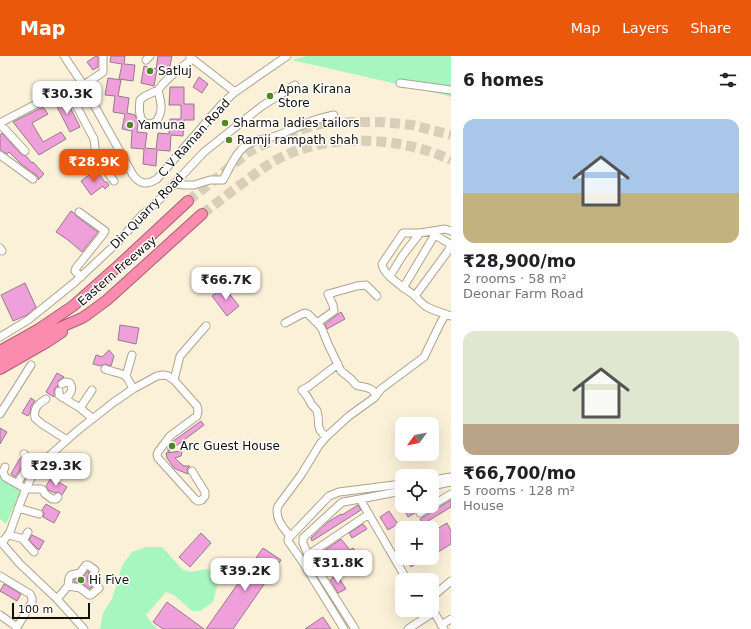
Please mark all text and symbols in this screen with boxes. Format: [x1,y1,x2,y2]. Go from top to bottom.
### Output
text: Map [20,17,65,39]
text: Map [571,20,600,36]
text: Layers [622,20,669,36]
text: Share [691,20,731,36]
place label: Satluj [158,64,192,78]
marker: Satluj [145,66,155,76]
icon: filters [717,69,739,91]
text: 6 homes [463,70,544,90]
pin: ₹30.3K [34,81,100,115]
place label: Apna Kirana Store [278,82,351,110]
text: ₹30.3K [41,86,93,101]
marker: Apna Kirana Store [265,91,275,101]
street label: C V Raman Road [155,96,233,180]
place label: Sharma ladies tailors [233,116,360,130]
place label: Yamuna [137,118,185,132]
marker: Sharma ladies tailors [220,118,230,128]
marker: Yamuna [125,120,135,130]
place label: Ramji rampath shah [237,133,359,147]
marker: Ramji rampath shah [224,135,234,145]
icon: home [565,145,637,217]
pin: ₹28.9K [61,149,127,183]
text: ₹28.9K [68,154,120,169]
street label: Din Quarry Road [108,170,186,252]
street label: Eastern Freeway [75,233,159,309]
text: ₹28,900/mo [463,251,576,271]
pin: ₹66.7K [193,267,259,301]
text: 2 rooms · 58 m² [463,271,567,286]
text: ₹66.7K [200,272,252,287]
text: Deonar Farm Road [463,286,583,301]
icon: home [565,357,637,429]
north arrow [395,417,439,461]
map controls [395,417,439,617]
place label: Arc Guest House [180,439,280,453]
marker: Arc Guest House [167,441,177,451]
pin: ₹29.3K [23,453,89,487]
text: ₹29.3K [30,458,82,473]
text: ₹66,700/mo [463,463,576,483]
button: locate [395,469,439,513]
text: 5 rooms · 128 m² [463,483,575,498]
text: House [463,498,504,513]
button: + [395,521,439,565]
pin: ₹31.8K [305,550,371,584]
text: ₹31.8K [312,555,364,570]
pin: ₹39.2K [212,558,278,592]
text: ₹39.2K [219,563,271,578]
place label: Hi Five [89,573,129,587]
button: − [395,573,439,617]
marker: Hi Five [76,575,86,585]
scale bar [12,601,90,620]
text: 100 m [18,603,53,616]

